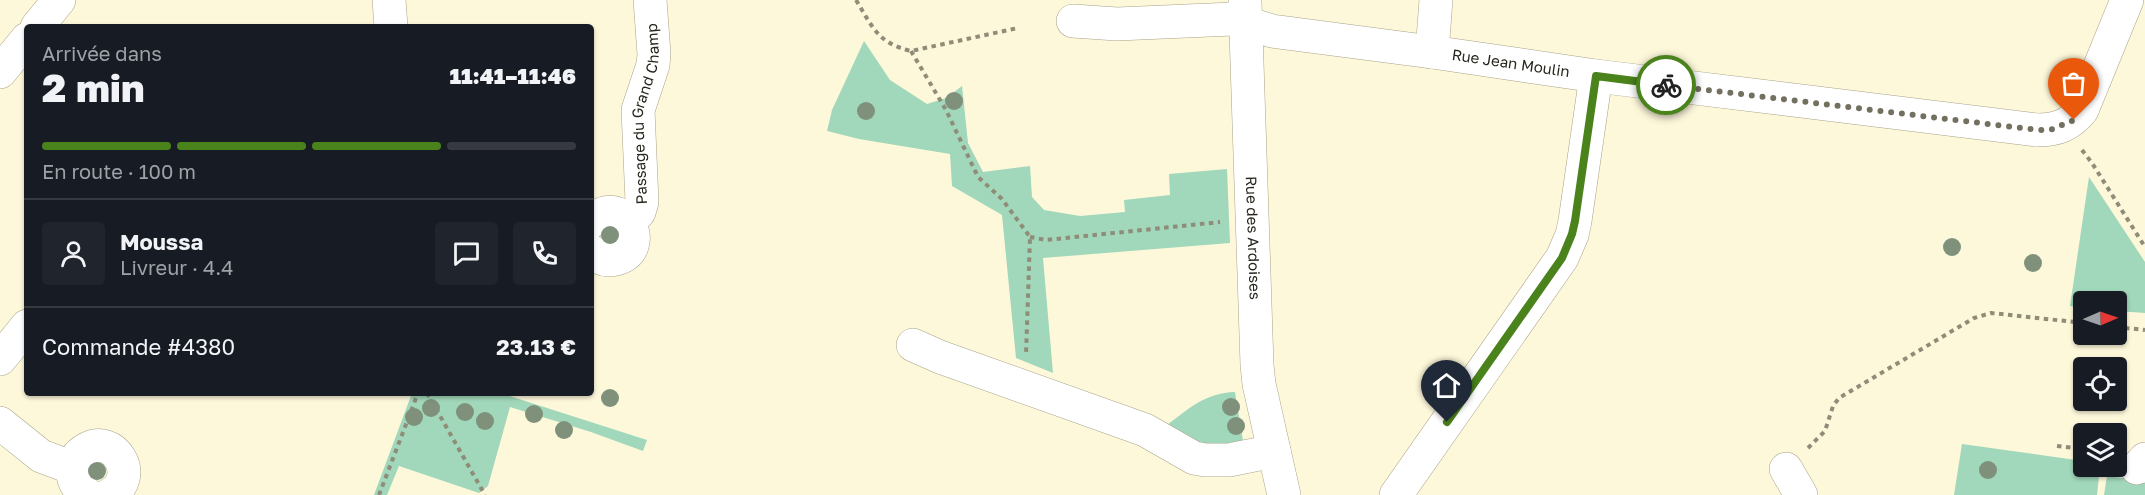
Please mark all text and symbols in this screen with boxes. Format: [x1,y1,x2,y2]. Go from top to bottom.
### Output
street label: Passage du Grand Champ [628,23,662,205]
text: Arrivée dans [42,41,162,65]
street label: Rue Jean Moulin [1451,45,1571,80]
courier [1636,55,1696,115]
pin [2048,58,2099,120]
text: 11:41–11:46 [449,62,576,89]
text: 2 min [42,64,145,111]
icon: bag [2057,67,2090,100]
icon: bike [1650,69,1683,102]
text: En route · 100 m [42,159,196,183]
street label: Rue des Ardoises [1243,176,1265,300]
button: person [42,222,105,285]
button: chat [435,222,498,285]
button: phone [513,222,576,285]
text: Moussa [120,228,203,255]
text: Livreur · 4.4 [120,255,233,279]
north arrow [2073,291,2127,345]
map controls [2073,291,2127,477]
text: Commande #4380 [42,333,235,360]
text: 23.13 € [496,333,576,360]
button: locate [2073,357,2127,411]
pin [1421,360,1472,422]
icon: home [1430,369,1463,402]
button: layers [2073,423,2127,477]

